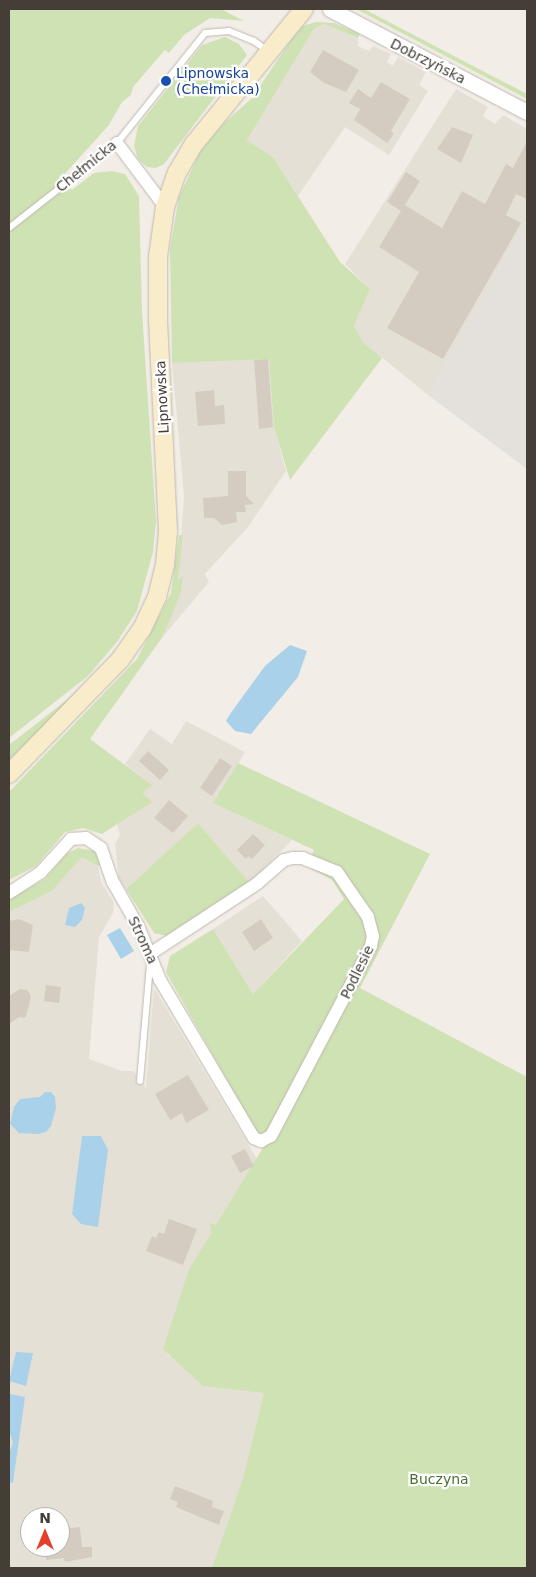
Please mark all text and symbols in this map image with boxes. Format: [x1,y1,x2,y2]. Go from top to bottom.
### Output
street label: Dobrzyńska [388,35,468,87]
place label: Lipnowska (Chełmicka) [176,65,260,98]
marker: Lipnowska (Chełmicka) [160,75,172,87]
street label: Chełmicka [52,137,120,195]
street label: Lipnowska [152,360,172,434]
street label: Stroma [125,914,161,966]
street label: Podlesie [337,942,377,1002]
park label: Buczyna [409,1471,469,1487]
north arrow [20,1507,70,1557]
text: N [39,1510,51,1526]

